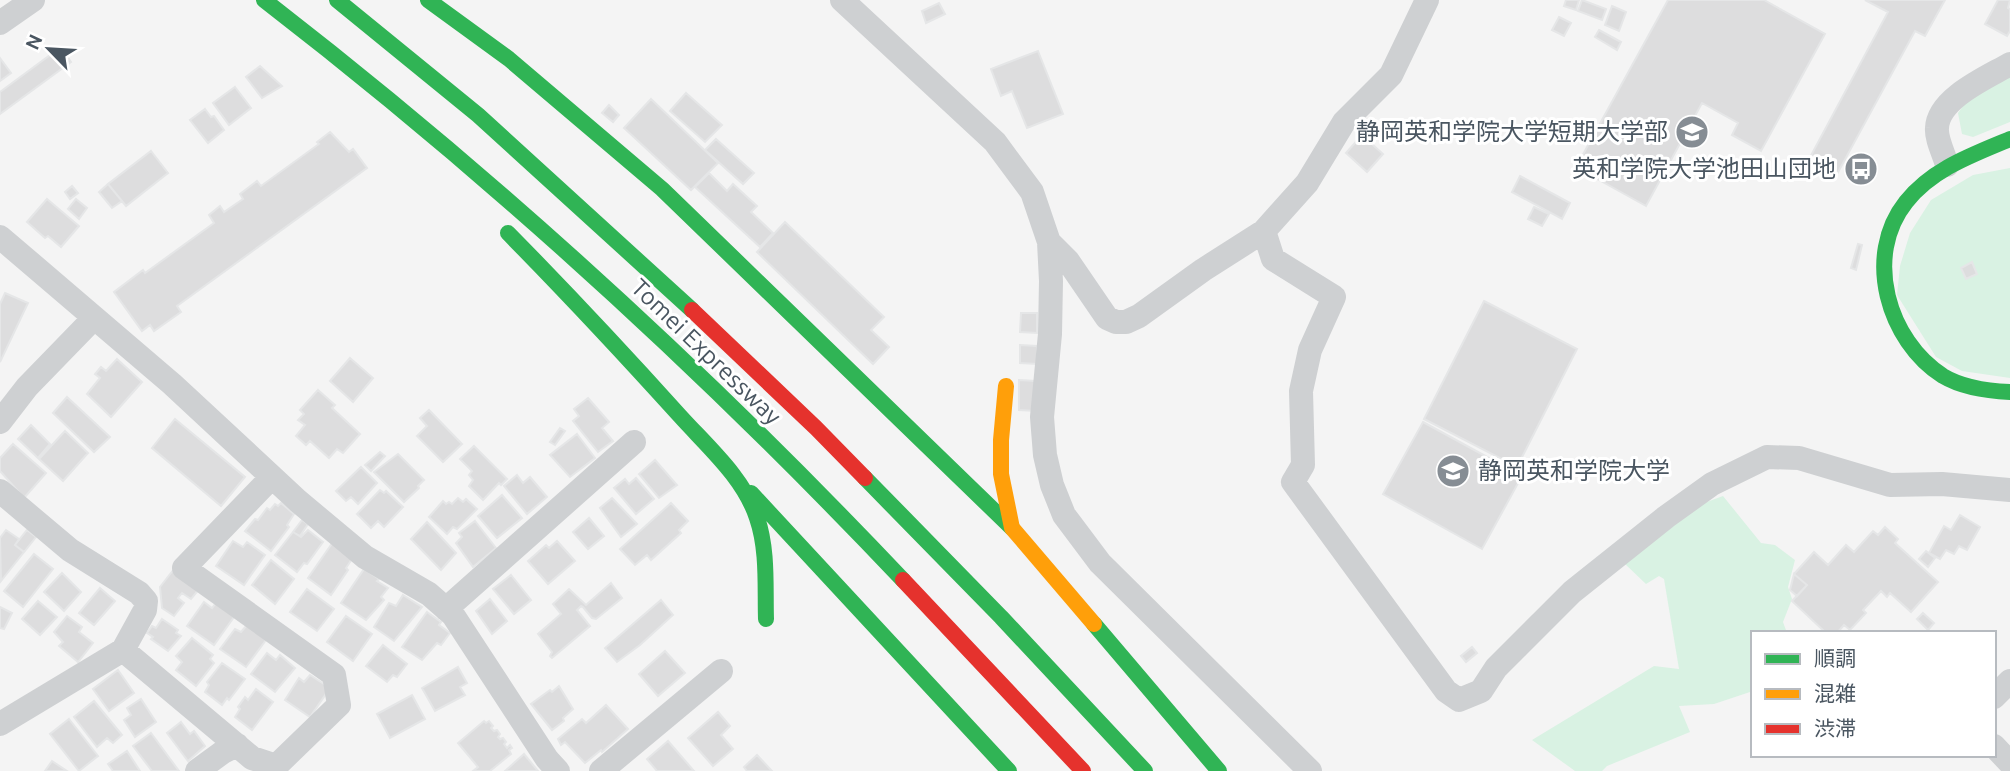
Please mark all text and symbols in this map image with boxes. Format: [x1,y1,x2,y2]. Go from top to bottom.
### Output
north arrow [14,14,84,84]
text: N [21,31,47,53]
school or university icon: 静岡英和学院大学短期大学部 [1673,113,1711,151]
place label: 静岡英和学院大学短期大学部 [1356,118,1668,145]
bus stop icon: 英和学院大学池田山団地 [1842,150,1880,188]
place label: 英和学院大学池田山団地 [1572,155,1836,182]
street label: Tomei Expressway [626,273,787,430]
school or university icon: 静岡英和学院大学 [1434,452,1472,490]
place label: 静岡英和学院大学 [1478,457,1670,484]
legend [1751,631,1996,757]
text: 順調 [1814,646,1856,670]
text: 混雑 [1814,681,1856,705]
text: 渋滞 [1814,716,1856,740]

